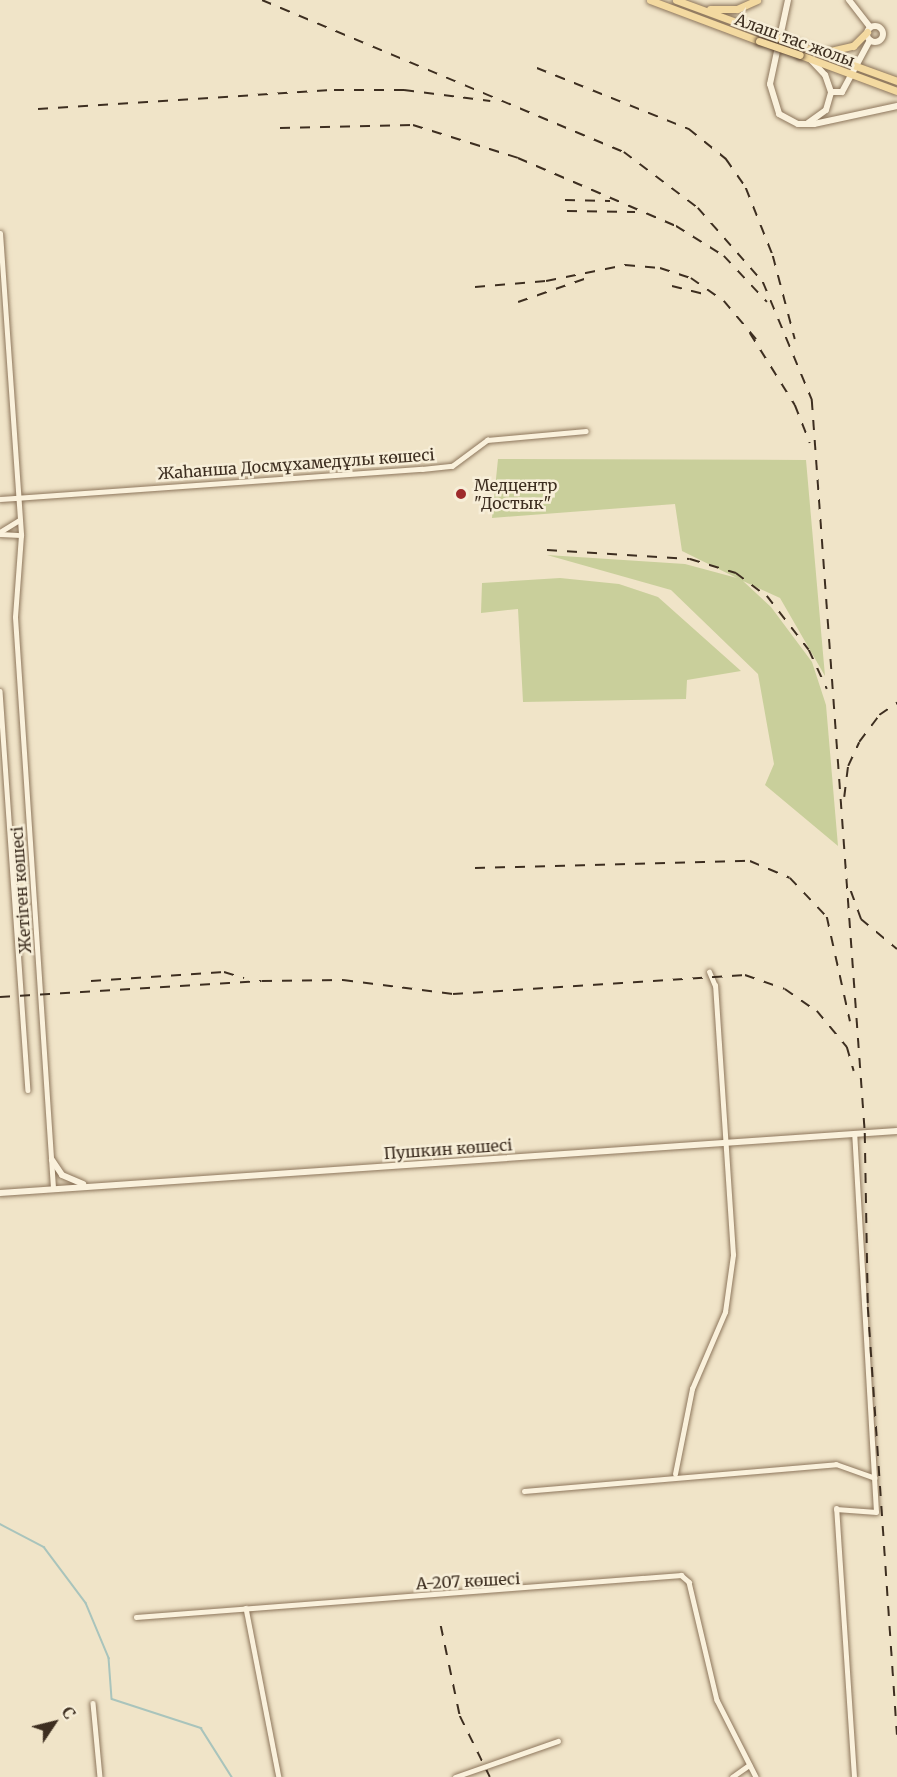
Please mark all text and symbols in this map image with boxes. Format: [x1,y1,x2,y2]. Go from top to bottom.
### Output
street label: Алаш тас жолы [733,9,857,71]
street label: Жаһанша Досмұхамедұлы көшесі [157,445,435,483]
place label: Медцентр "Достык" [474,475,557,513]
marker: Медцентр "Достык" [452,485,470,503]
street label: Жетіген көшесі [7,826,35,954]
street label: Пушкин көшесі [383,1135,513,1163]
street label: А-207 көшесі [415,1569,521,1593]
north arrow [24,1693,84,1753]
text: С [58,1703,80,1723]

